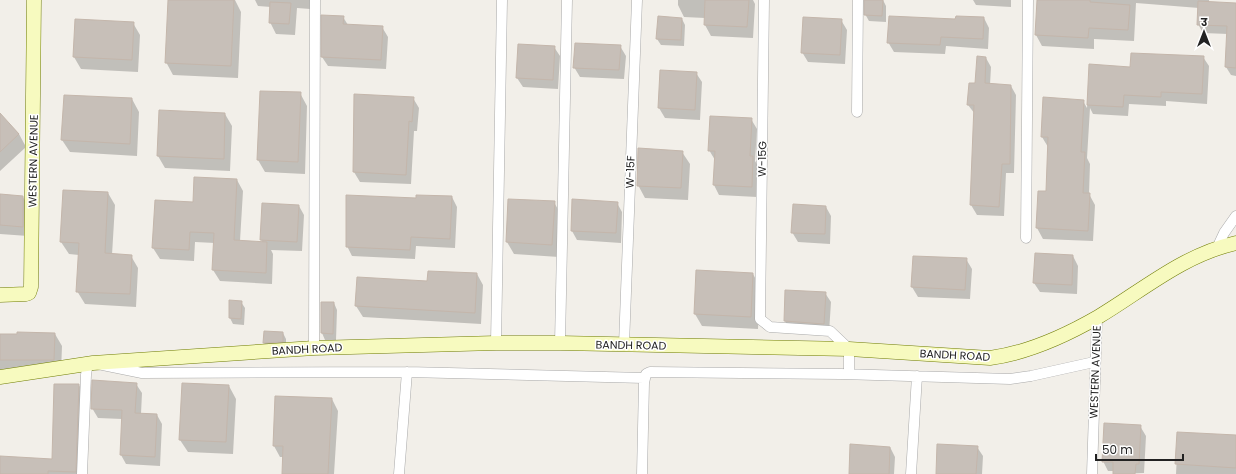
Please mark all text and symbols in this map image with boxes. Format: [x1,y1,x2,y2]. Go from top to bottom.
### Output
north arrow [1184,12,1224,52]
text: उ [1200,14,1208,30]
street label: WESTERN AVENUE [24,114,42,208]
street label: W-15G [754,141,770,177]
street label: W-15F [621,155,639,189]
street label: WESTERN AVENUE [1085,325,1105,419]
street label: BANDH ROAD [595,336,667,354]
street label: BANDH ROAD [271,339,343,359]
street label: BANDH ROAD [919,345,991,365]
scale bar [1096,436,1183,462]
text: 50 m [1102,441,1133,458]

